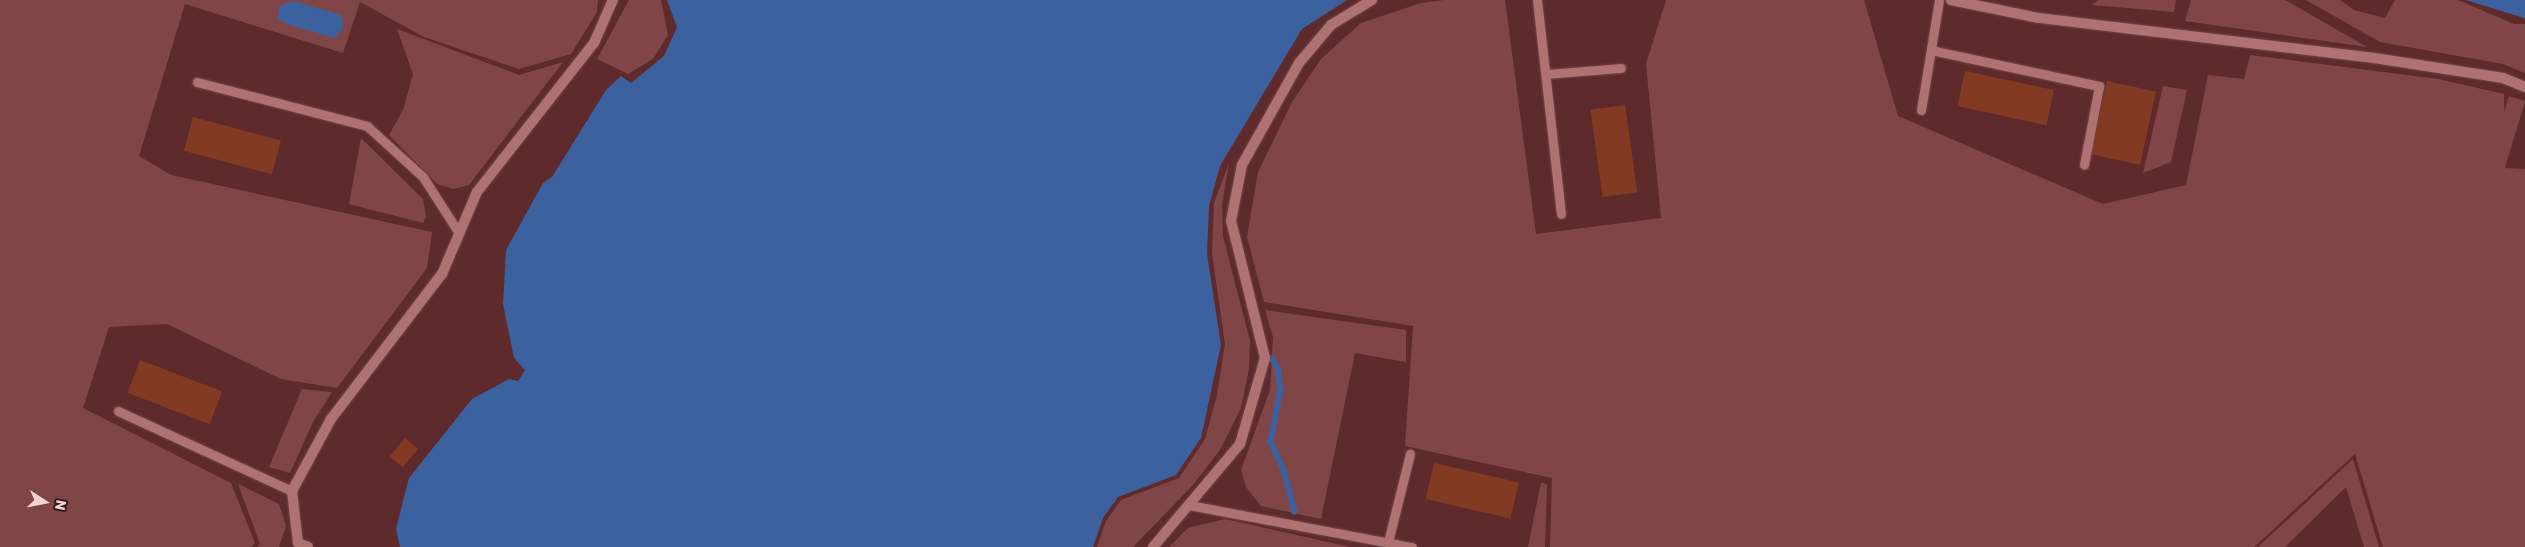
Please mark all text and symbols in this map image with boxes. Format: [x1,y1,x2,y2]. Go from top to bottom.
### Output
north arrow [20,477,70,527]
text: N [51,498,70,512]

